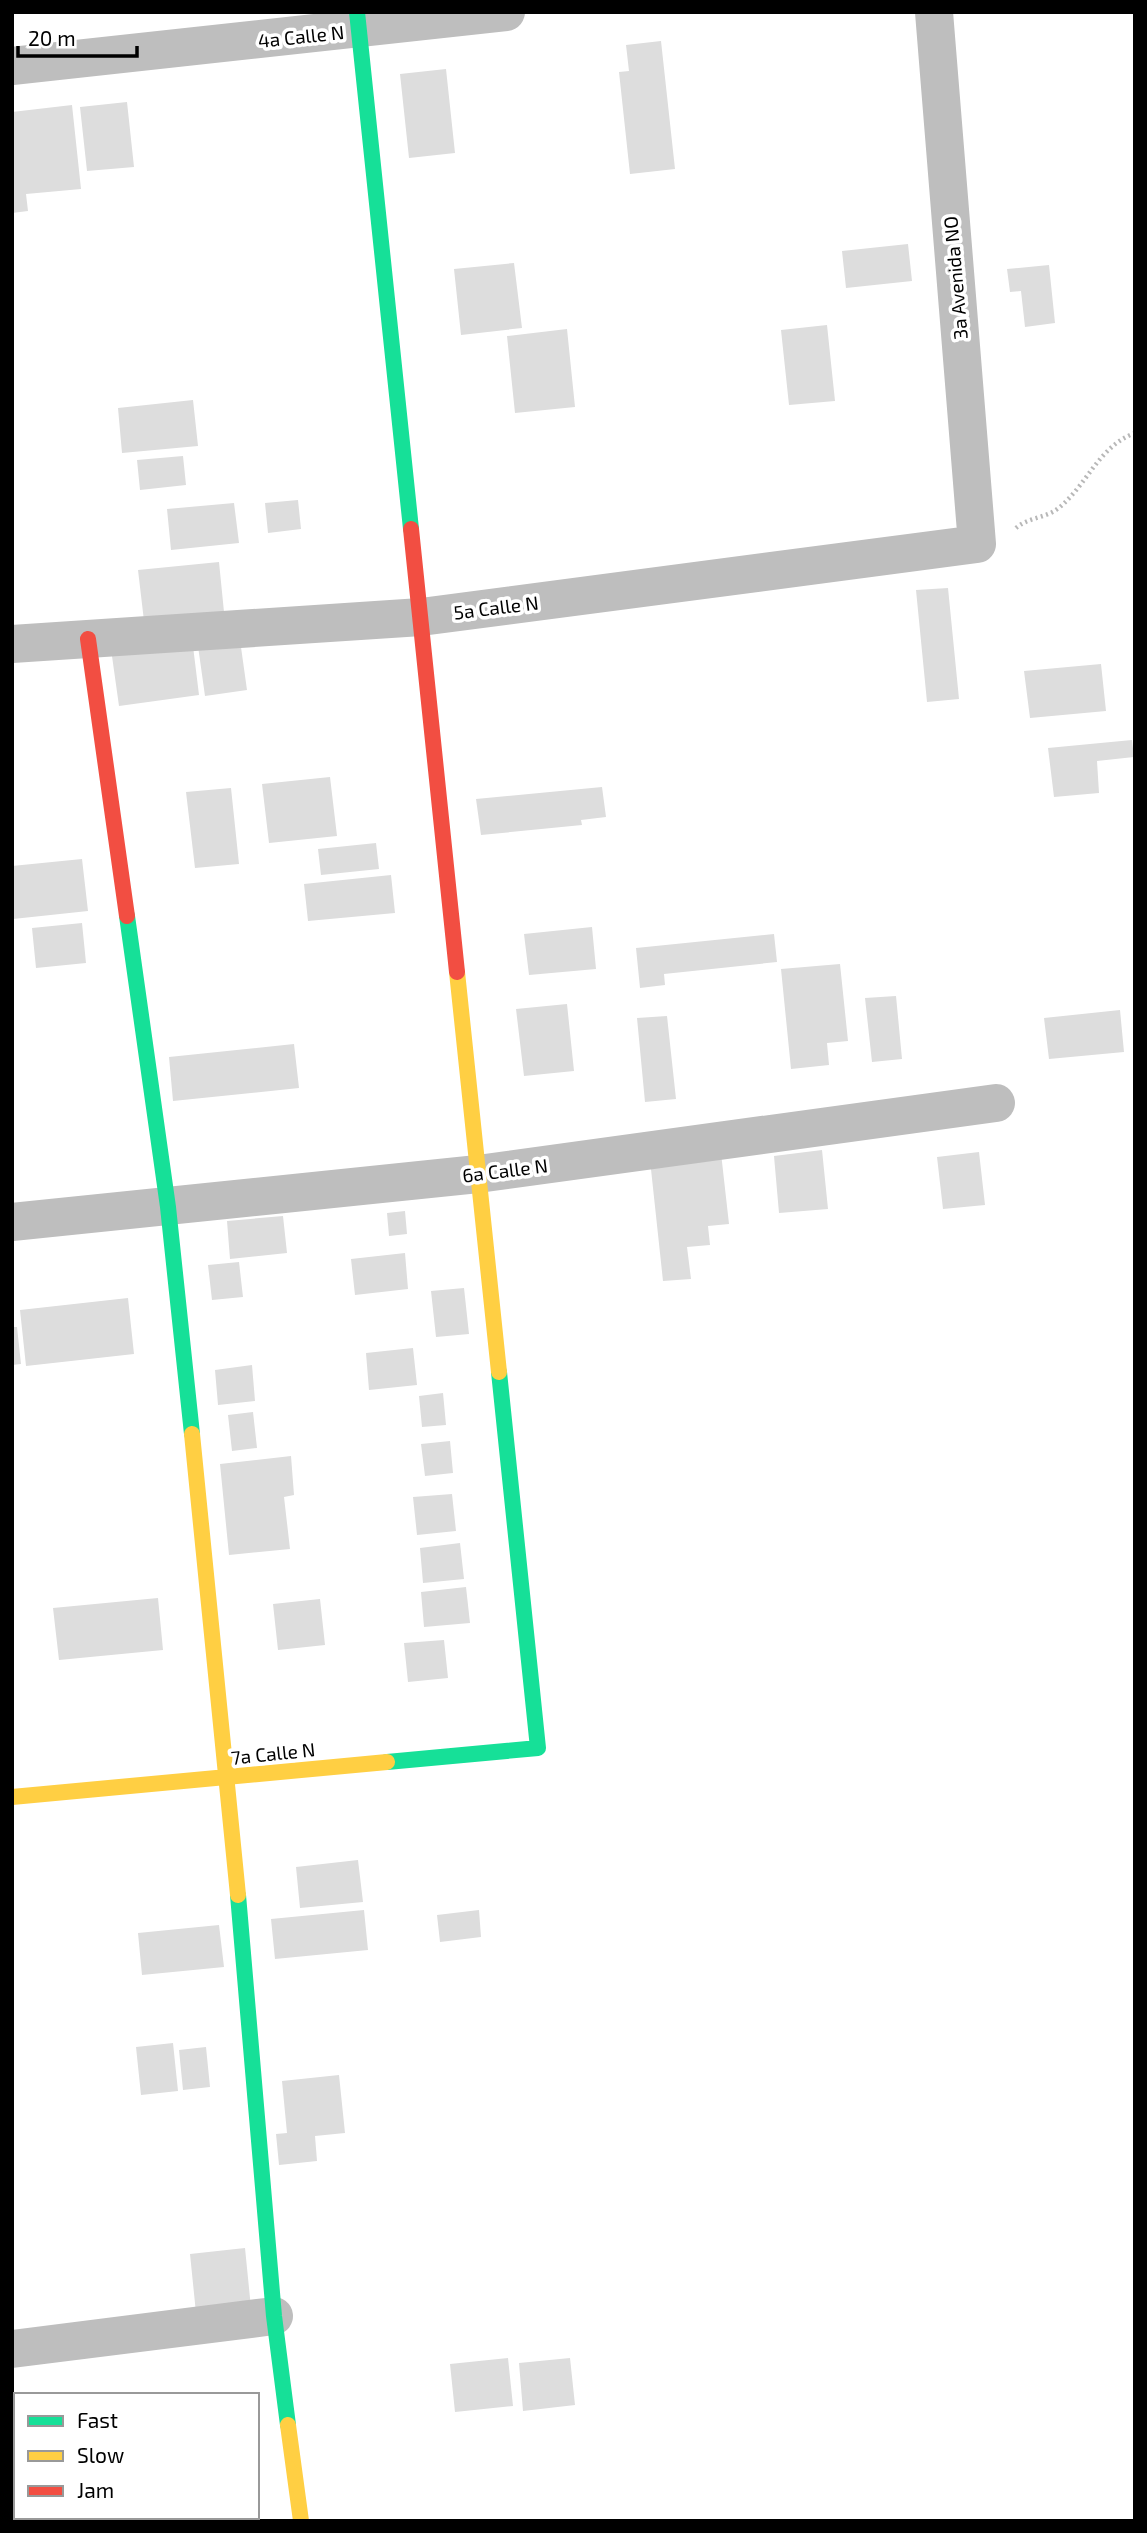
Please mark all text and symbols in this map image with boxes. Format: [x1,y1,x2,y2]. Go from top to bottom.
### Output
scale bar [18,14,136,58]
street label: 4a Calle N [257,20,345,52]
text: 20 m [28,25,76,50]
street label: 3a Avenida NO [938,215,972,341]
street label: 5a Calle N [452,590,540,624]
street label: 6a Calle N [461,1153,549,1187]
street label: 7a Calle N [230,1737,316,1769]
legend [14,2393,259,2519]
text: Fast [77,2407,118,2432]
text: Slow [77,2442,124,2467]
text: Jam [77,2477,114,2502]

